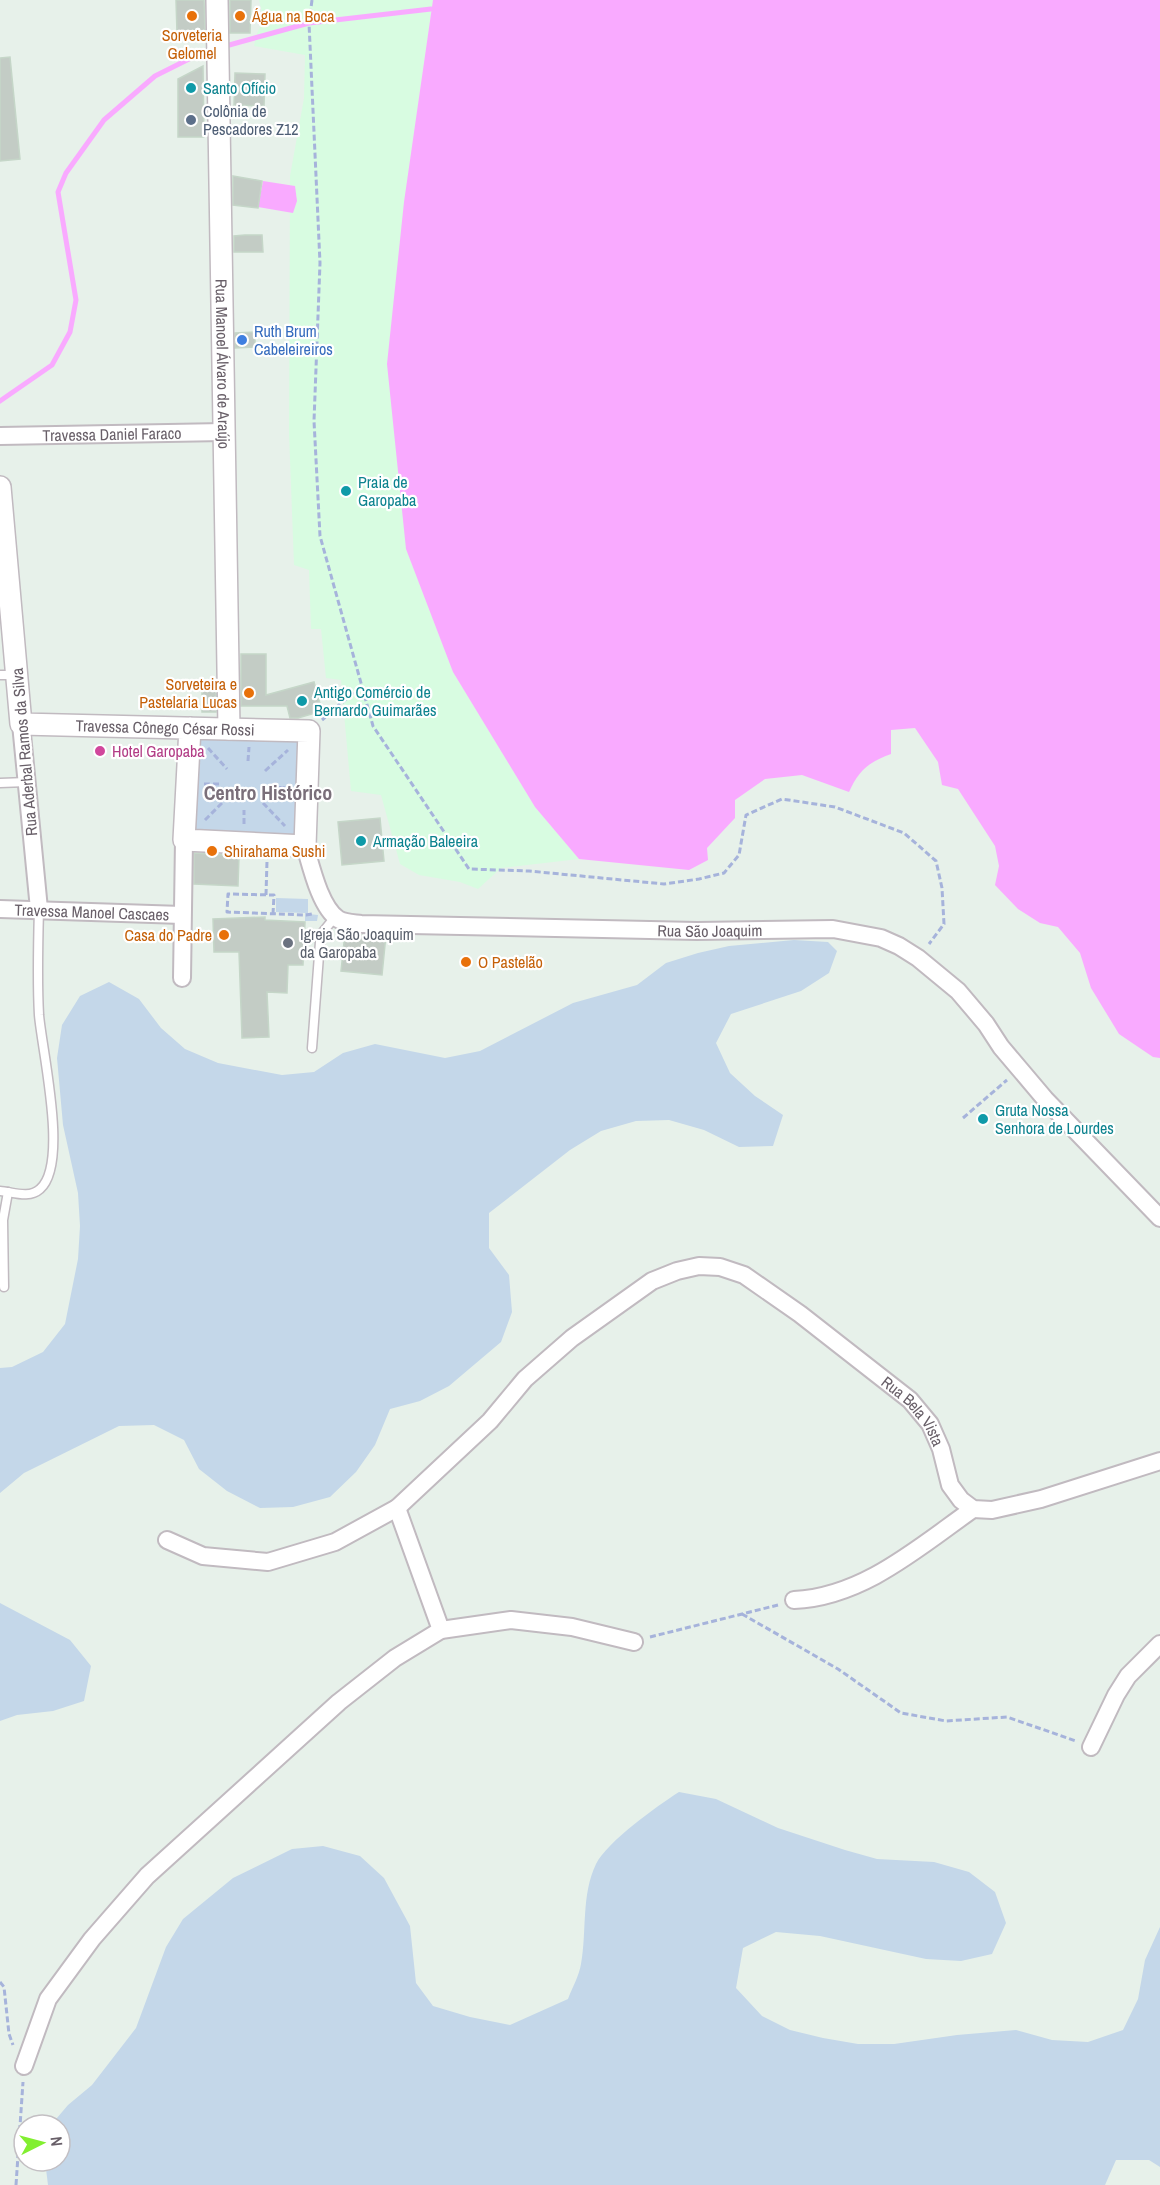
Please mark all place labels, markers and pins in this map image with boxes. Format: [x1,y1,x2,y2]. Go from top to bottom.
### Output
place label: Água na Boca [251,5,335,27]
marker: Sorveteria Gelomel [185,9,199,23]
marker: Água na Boca [233,9,247,23]
place label: Sorveteria Gelomel [162,24,223,64]
place label: Santo Ofício [203,77,276,99]
marker: Santo Ofício [184,81,198,95]
place label: Colônia de Pescadores Z12 [203,100,299,140]
marker: Colônia de Pescadores Z12 [184,113,198,127]
place label: Ruth Brum Cabeleireiros [254,320,333,360]
marker: Ruth Brum Cabeleireiros [235,333,249,347]
place label: Praia de Garopaba [358,471,417,511]
marker: Praia de Garopaba [339,484,353,498]
place label: Sorveteira e Pastelaria Lucas [139,673,237,713]
place label: Antigo Comércio de Bernardo Guimarães [313,681,437,721]
marker: Sorveteira e Pastelaria Lucas [242,686,256,700]
marker: Antigo Comércio de Bernardo Guimarães [295,694,309,708]
place label: Hotel Garopaba [112,740,205,762]
marker: Hotel Garopaba [93,744,107,758]
place label: Armação Baleeira [372,830,479,852]
marker: Armação Baleeira [354,834,368,848]
place label: Shirahama Sushi [224,840,325,862]
marker: Shirahama Sushi [205,844,219,858]
place label: Igreja São Joaquim da Garopaba [300,923,414,963]
place label: Casa do Padre [124,924,212,946]
marker: Casa do Padre [217,928,231,942]
marker: Igreja São Joaquim da Garopaba [281,936,295,950]
place label: O Pastelão [478,951,543,973]
marker: O Pastelão [459,955,473,969]
place label: Gruta Nossa Senhora de Lourdes [995,1099,1114,1139]
marker: Gruta Nossa Senhora de Lourdes [976,1112,990,1126]

